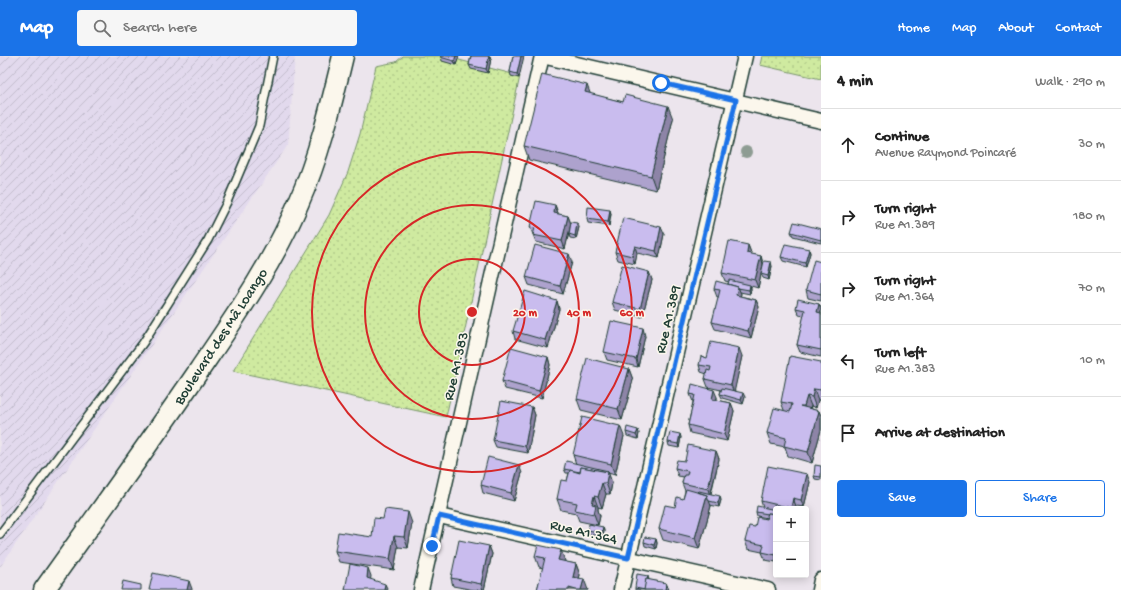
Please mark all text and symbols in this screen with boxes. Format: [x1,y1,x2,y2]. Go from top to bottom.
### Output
search box [77,10,357,46]
text: Map [20,17,53,40]
icon: search [91,17,113,39]
text: Search here [123,19,197,37]
text: Home [898,20,930,37]
text: Map [952,20,976,37]
text: About [998,20,1034,37]
text: Contact [1056,20,1101,37]
text: 4 min [837,72,873,92]
route start [652,74,670,92]
text: Walk · 290 m [1035,75,1105,90]
text: Continue [875,128,929,146]
icon: ahead [837,134,859,156]
text: 30 m [1079,137,1105,152]
text: Avenue Raymond Poincaré [875,146,1016,161]
text: Turn right [875,200,935,218]
icon: right [837,206,859,228]
text: 180 m [1073,209,1105,224]
text: Rue A1.389 [875,218,935,233]
street label: Boulevard des Mâ Loango [170,265,273,410]
text: Turn right [875,272,935,290]
icon: right [837,278,859,300]
text: 70 m [1079,281,1105,296]
street label: Rue A1.389 [652,283,686,355]
text: Rue A1.364 [875,290,934,305]
centre of rings [465,305,479,319]
text: 20 m [513,307,538,321]
text: 40 m [566,307,591,321]
text: 60 m [620,307,645,321]
street label: Rue A1.383 [440,330,474,402]
text: Turn left [875,344,926,362]
icon: left [837,350,859,372]
text: 10 m [1080,353,1105,368]
text: Rue A1.383 [875,362,935,377]
icon: arrive [837,422,859,444]
text: Arrive at destination [875,424,1005,442]
button: Save [837,480,967,517]
button: Share [975,480,1105,517]
map controls [773,506,809,578]
button: + [773,506,809,542]
street label: Rue A1.364 [548,516,619,549]
route end [423,537,441,555]
button: − [773,542,809,578]

